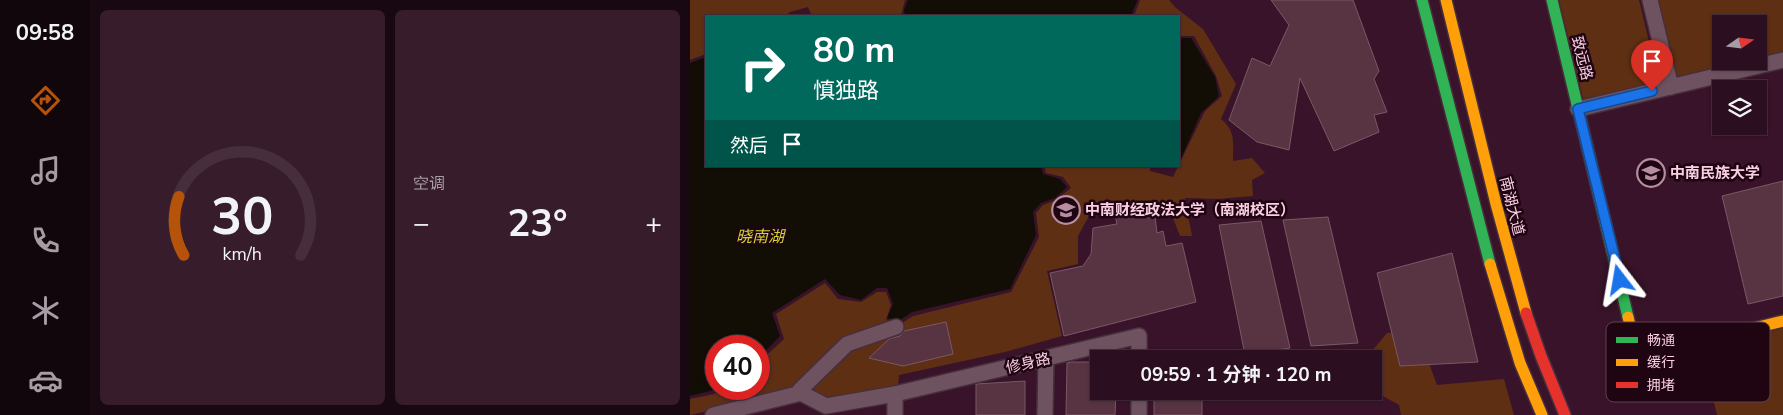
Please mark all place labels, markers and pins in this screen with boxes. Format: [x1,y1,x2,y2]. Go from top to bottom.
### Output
pin [1631,40,1673,91]
school or university icon: 中南民族大学 [1636,158,1666,188]
place label: 中南民族大学 [1670,163,1760,183]
school or university icon: 中南财经政法大学（南湖校区） [1051,195,1081,225]
place label: 中南财经政法大学（南湖校区） [1085,200,1295,220]

